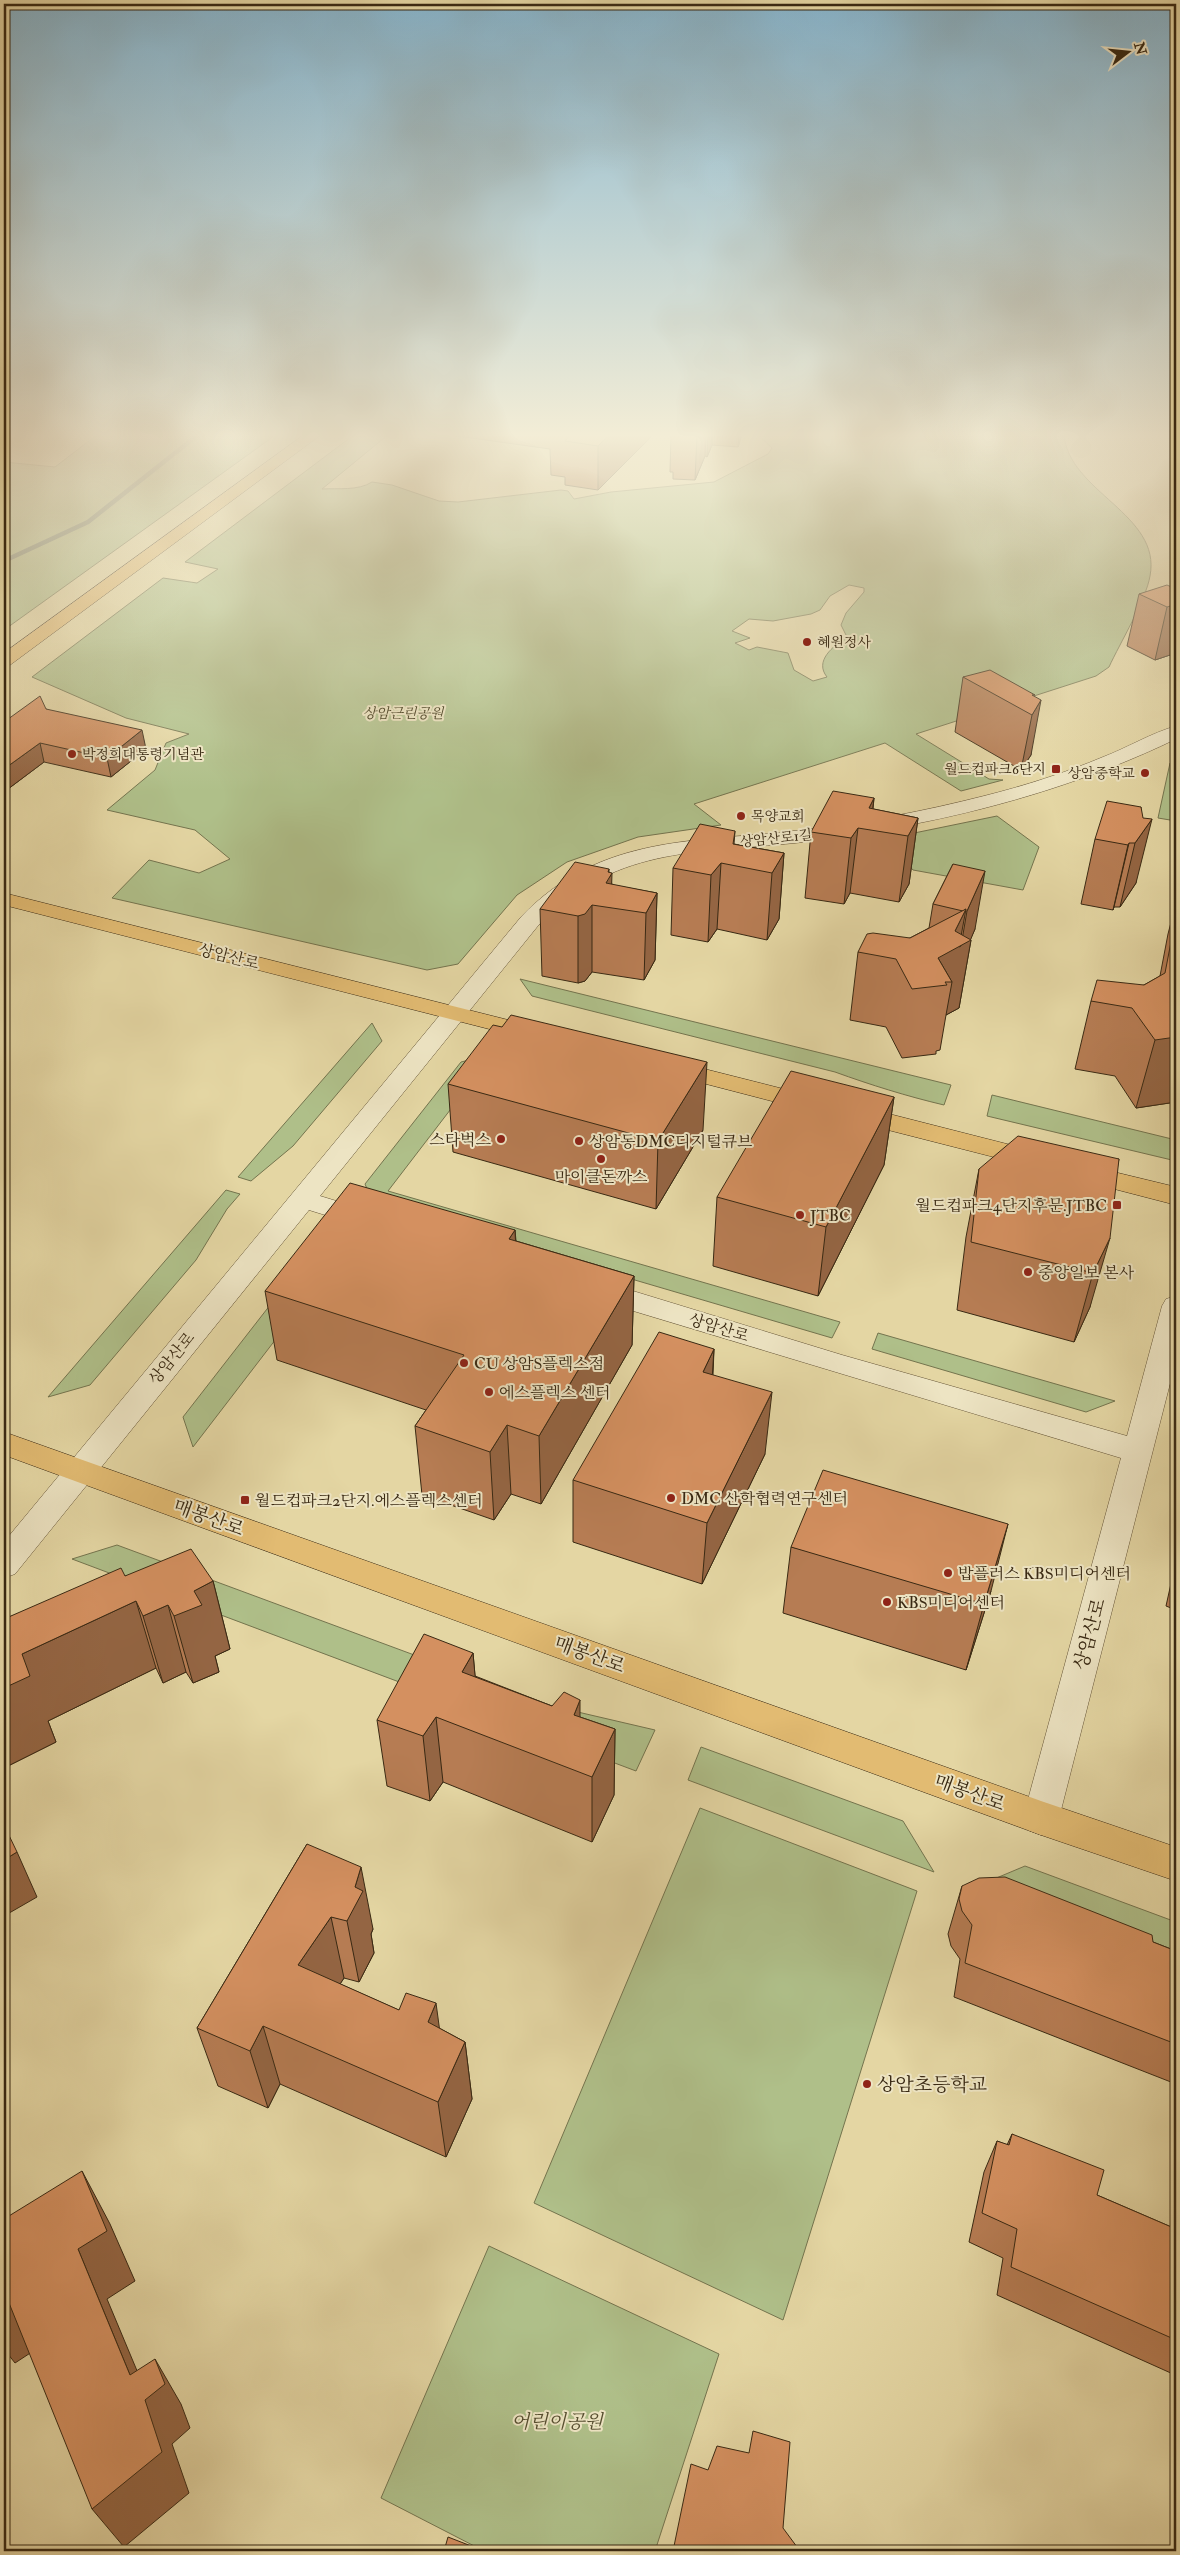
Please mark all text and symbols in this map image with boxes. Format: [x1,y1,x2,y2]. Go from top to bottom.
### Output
north arrow [1102,28,1152,78]
text: N [1130,39,1150,57]
place label: 혜원정사 [817,634,872,651]
marker: 혜원정사 [801,636,813,648]
park label: 상암근린공원 [362,705,445,722]
place label: 박정희대통령기념관 [82,746,204,763]
marker: 박정희대통령기념관 [66,748,78,760]
place label: 월드컵파크6단지 [944,761,1046,778]
marker: 월드컵파크6단지 [1050,763,1062,775]
place label: 상암중학교 [1067,765,1135,782]
marker: 상암중학교 [1139,767,1151,779]
place label: 목양교회 [751,808,805,825]
marker: 목양교회 [735,810,747,822]
street label: 상암산로1길 [739,826,813,851]
street label: 상암산로 [196,940,262,974]
place label: 스타벅스 [429,1130,492,1150]
place label: 상암동DMC디지털큐브 [589,1132,753,1152]
marker: 스타벅스 [495,1133,507,1145]
marker: 상암동DMC디지털큐브 [573,1135,585,1147]
marker: 마이클돈까스 [595,1153,607,1165]
place label: 마이클돈까스 [555,1167,648,1187]
place label: 월드컵파크4단지후문.JTBC [916,1196,1107,1217]
marker: 월드컵파크4단지후문.JTBC [1111,1199,1123,1211]
place label: JTBC [809,1206,851,1227]
marker: JTBC [794,1209,806,1221]
place label: 중앙일보 본사 [1038,1263,1135,1283]
marker: 중앙일보 본사 [1022,1266,1034,1278]
street label: 상암산로 [686,1309,752,1347]
street label: 상암산로 [145,1328,199,1389]
place label: CU 상암S플렉스점 [474,1354,604,1374]
marker: CU 상암S플렉스점 [458,1357,470,1369]
place label: 에스플렉스 센터 [499,1383,611,1403]
marker: 에스플렉스 센터 [483,1386,495,1398]
place label: DMC 산학협력연구센터 [681,1489,848,1509]
place label: 월드컵파크2단지.에스플렉스센터 [255,1491,483,1511]
marker: DMC 산학협력연구센터 [665,1492,677,1504]
street label: 매봉산로 [170,1494,247,1542]
marker: 월드컵파크2단지.에스플렉스센터 [239,1494,251,1506]
place label: 밥플러스 KBS미디어센터 [958,1564,1131,1584]
marker: 밥플러스 KBS미디어센터 [942,1567,954,1579]
place label: KBS미디어센터 [897,1593,1005,1613]
marker: KBS미디어센터 [881,1596,893,1608]
street label: 상암산로 [1069,1596,1111,1673]
street label: 매봉산로 [551,1631,628,1679]
street label: 매봉산로 [931,1769,1008,1817]
place label: 상암초등학교 [877,2073,987,2097]
marker: 상암초등학교 [861,2078,873,2090]
park label: 어린이공원 [511,2410,605,2434]

